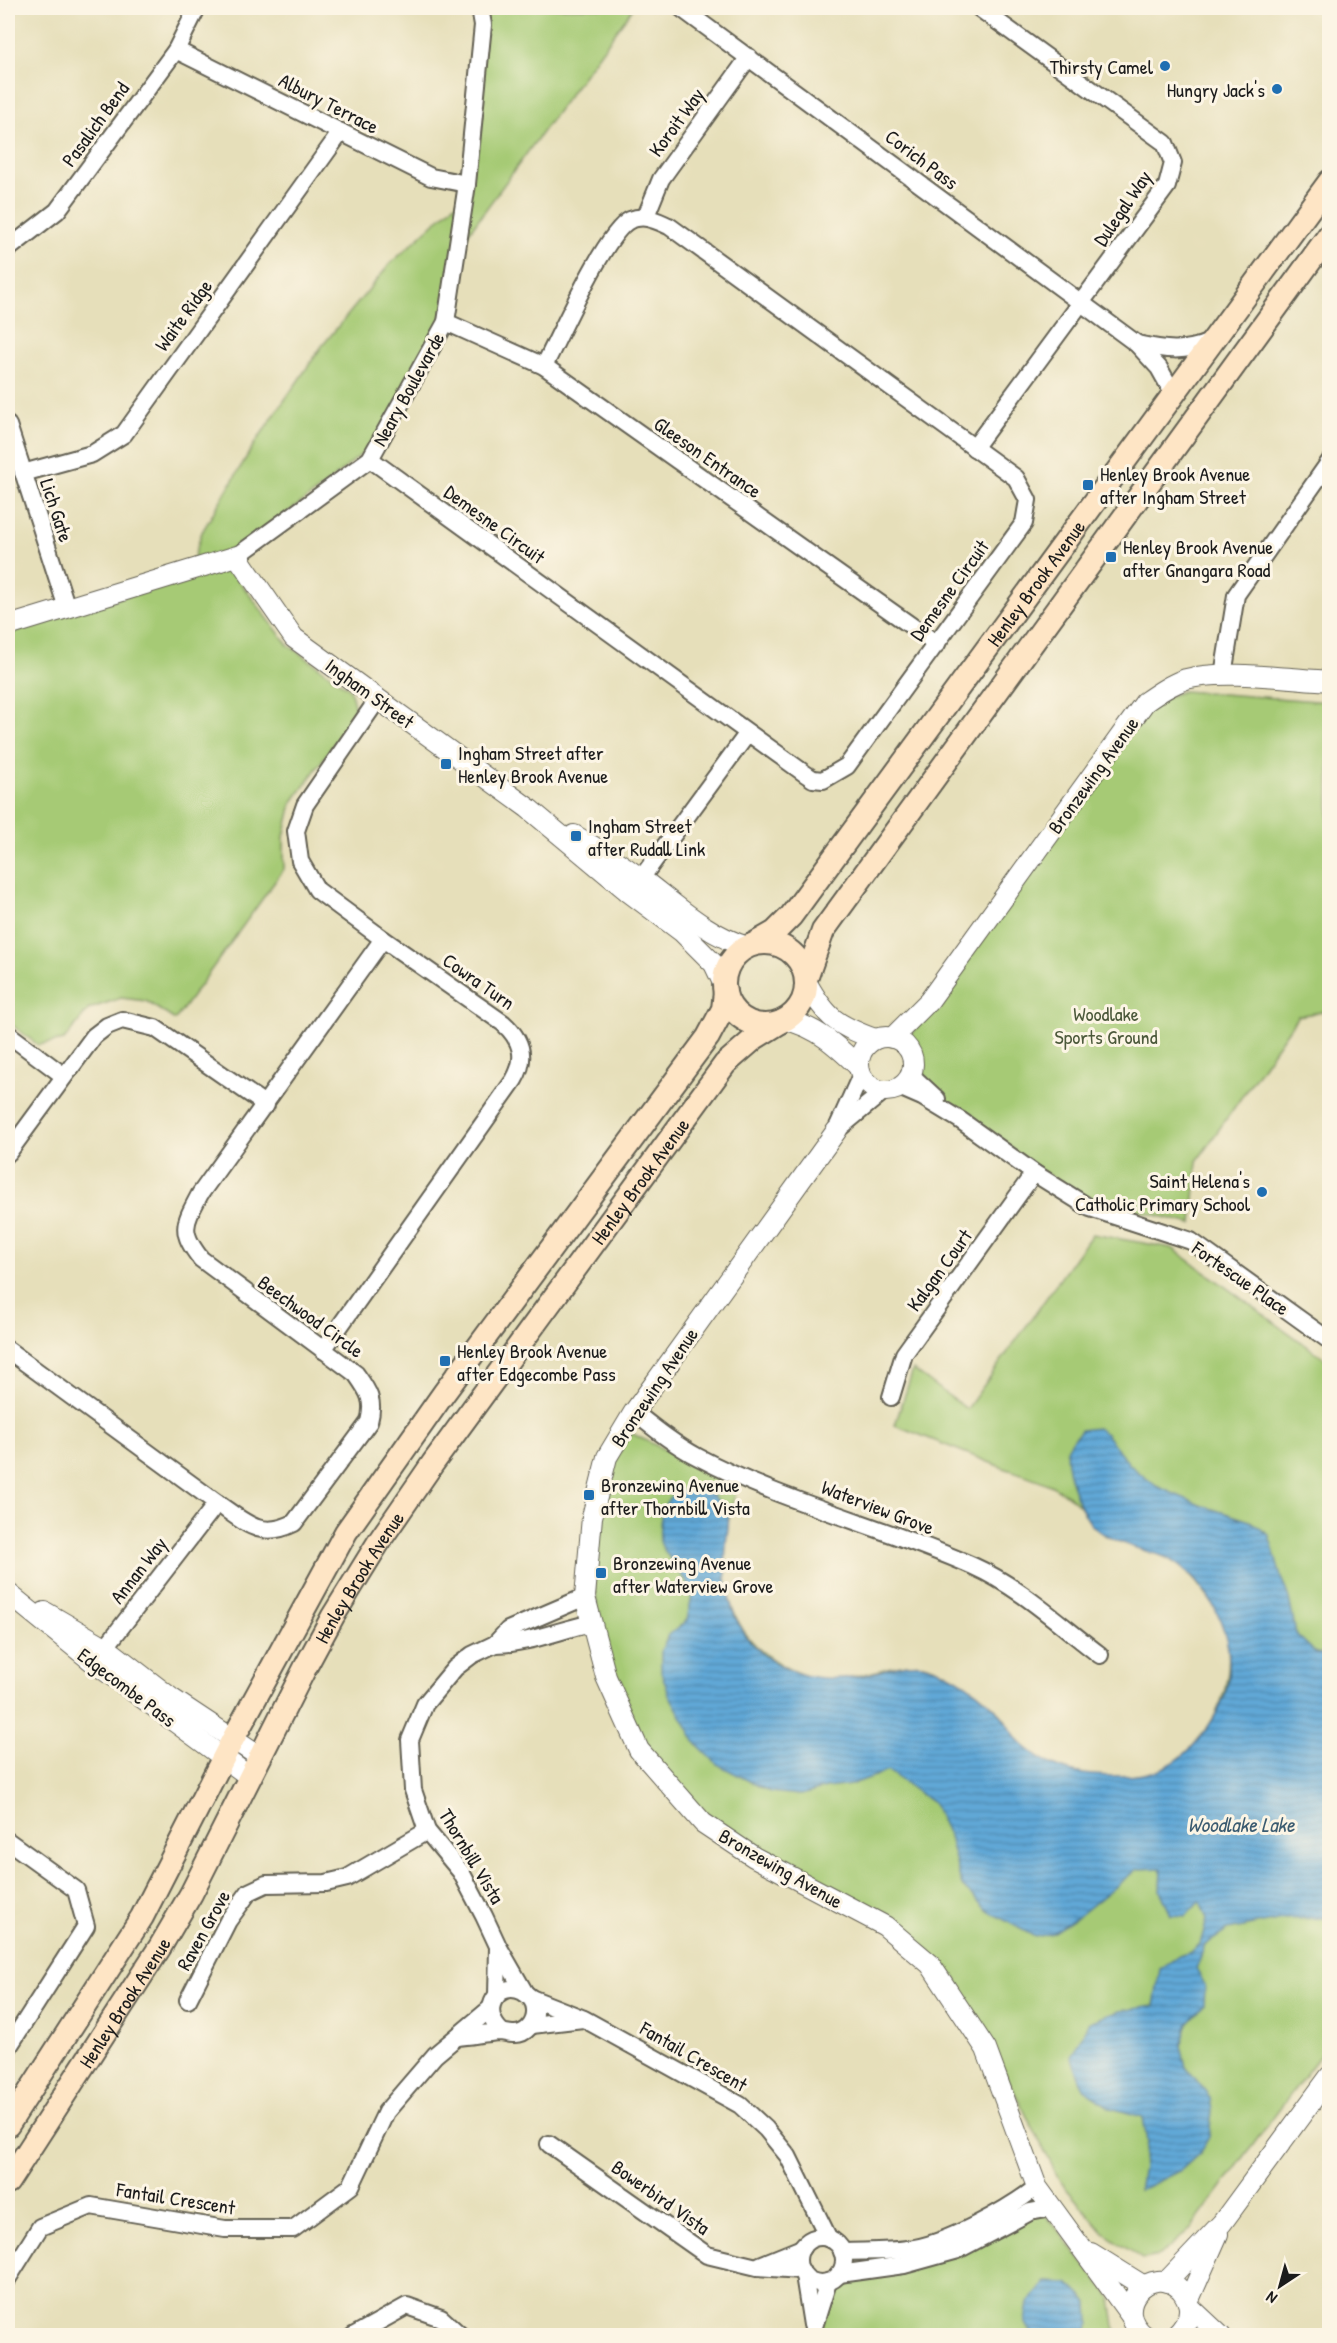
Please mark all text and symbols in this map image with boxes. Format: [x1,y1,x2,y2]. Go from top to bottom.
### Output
place label: Thirsty Camel [1050,53,1154,80]
marker: Thirsty Camel [1158,59,1172,73]
street label: Albury Terrace [275,66,383,140]
street label: Pasalich Bend [55,76,135,172]
place label: Hungry Jack's [1167,76,1265,103]
street label: Koroit Way [642,82,710,162]
marker: Hungry Jack's [1270,82,1284,96]
street label: Corich Pass [880,123,964,195]
street label: Dulegal Way [1087,165,1157,251]
street label: Waite Ridge [148,274,218,356]
street label: Neary Boulevarde [366,327,450,451]
street label: Gleeson Entrance [649,410,767,504]
place label: Henley Brook Avenue after Ingham Street [1100,460,1250,510]
street label: Lich Gate [34,475,80,545]
street label: Demesne Circuit [439,478,552,570]
marker: Henley Brook Avenue after Ingham Street [1081,478,1095,492]
street label: Henley Brook Avenue [980,514,1091,651]
street label: Demesne Circuit [903,533,995,646]
place label: Henley Brook Avenue after Gnangara Road [1123,533,1273,583]
marker: Henley Brook Avenue after Gnangara Road [1104,550,1118,564]
street label: Ingham Street [320,652,421,735]
street label: Bronzewing Avenue [1041,711,1145,839]
place label: Ingham Street after Henley Brook Avenue [458,739,608,789]
marker: Ingham Street after Henley Brook Avenue [439,757,453,771]
place label: Ingham Street after Rudall Link [588,812,705,862]
marker: Ingham Street after Rudall Link [569,829,583,843]
street label: Cowra Turn [437,946,521,1016]
park label: Woodlake Sports Ground [1055,1000,1158,1050]
street label: Henley Brook Avenue [584,1112,695,1249]
place label: Saint Helena's Catholic Primary School [1075,1167,1251,1217]
marker: Saint Helena's Catholic Primary School [1255,1185,1269,1199]
street label: Kalgan Court [900,1222,979,1317]
street label: Fortescue Place [1186,1234,1295,1321]
street label: Beechwood Circle [253,1269,369,1363]
street label: Bronzewing Avenue [604,1322,704,1452]
place label: Henley Brook Avenue after Edgecombe Pass [457,1337,616,1387]
marker: Henley Brook Avenue after Edgecombe Pass [438,1354,452,1368]
place label: Bronzewing Avenue after Thornbill Vista [601,1471,750,1521]
street label: Waterview Grove [818,1473,938,1541]
marker: Bronzewing Avenue after Thornbill Vista [582,1488,596,1502]
street label: Henley Brook Avenue [308,1506,410,1648]
street label: Annan Way [103,1531,173,1609]
place label: Bronzewing Avenue after Waterview Grove [613,1549,774,1599]
marker: Bronzewing Avenue after Waterview Grove [594,1566,608,1580]
street label: Edgecombe Pass [72,1641,182,1733]
street label: Thornbill Vista [433,1803,511,1909]
water label: Woodlake Lake [1188,1810,1296,1839]
street label: Bronzewing Avenue [714,1822,848,1914]
street label: Raven Grove [170,1885,236,1975]
street label: Henley Brook Avenue [72,1932,176,2073]
street label: Fantail Crescent [635,2014,753,2098]
street label: Bowerbird Vista [607,2153,716,2241]
street label: Fantail Crescent [114,2175,238,2221]
north arrow [1250,2256,1310,2316]
text: N [1261,2286,1281,2310]

